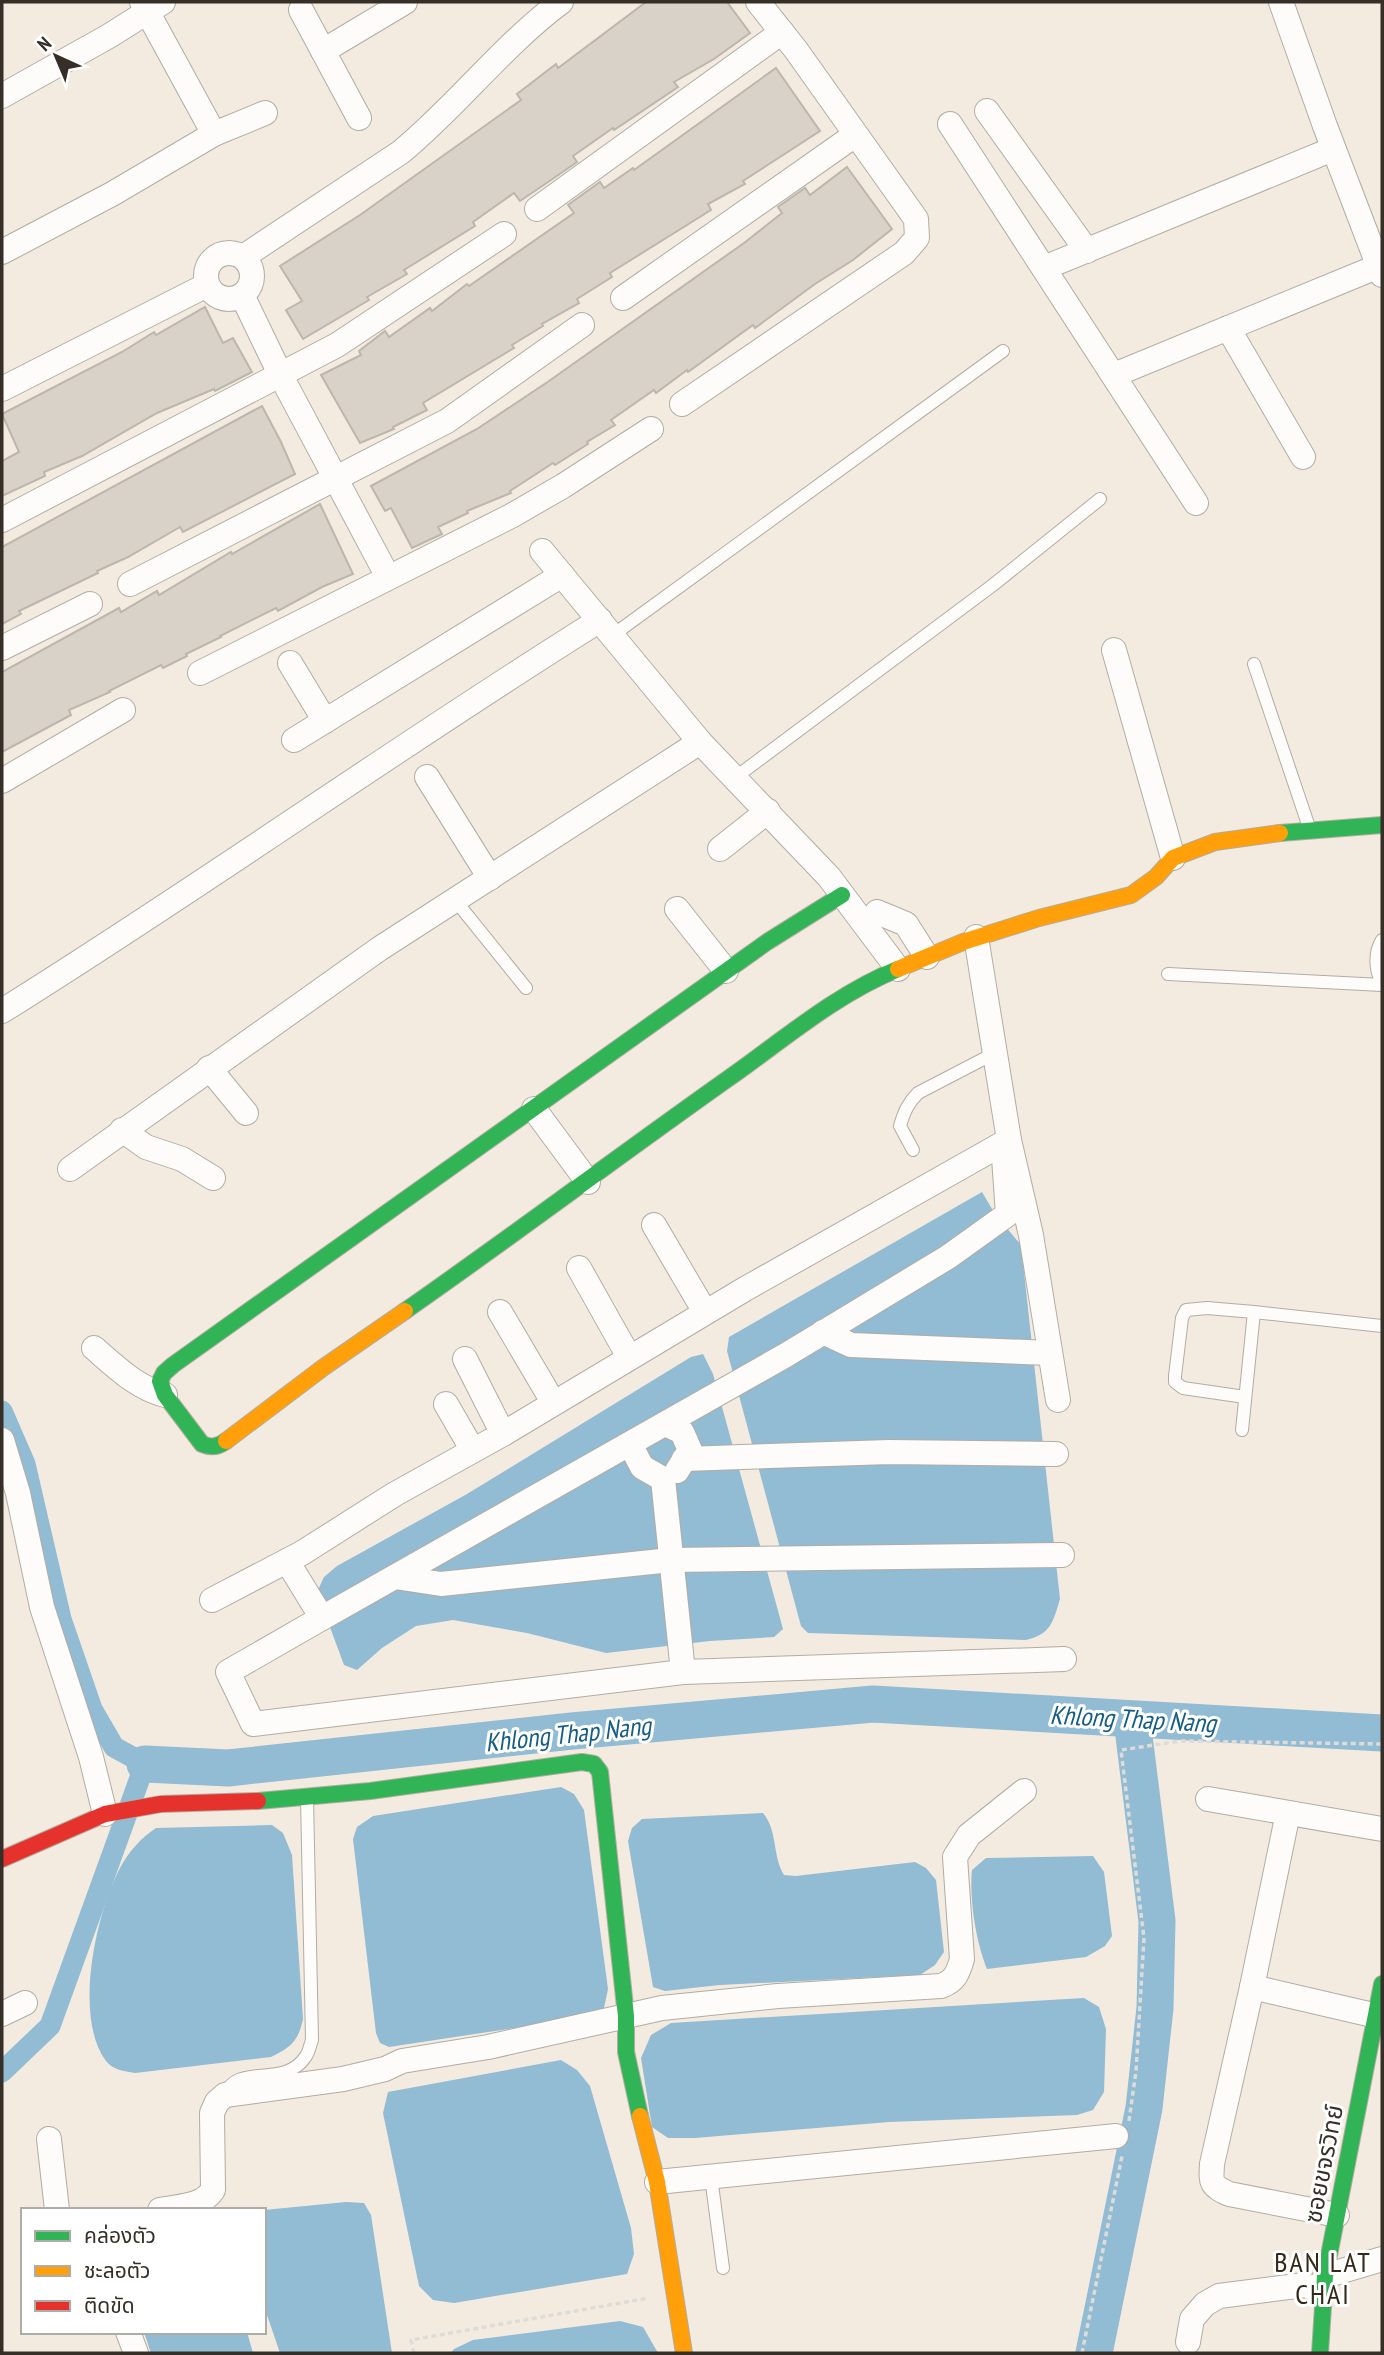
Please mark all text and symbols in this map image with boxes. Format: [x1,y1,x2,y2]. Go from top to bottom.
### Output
north arrow [21,21,91,91]
text: N [32,32,56,56]
water label: Khlong Thap Nang [1049,1698,1219,1739]
water label: Khlong Thap Nang [483,1708,654,1759]
street label: ซอยขจรวิทย์ [1297,2102,1350,2226]
legend [21,2208,266,2334]
text: คล่องตัว [84,2222,156,2249]
district label: BAN LAT CHAI [1274,2243,1372,2312]
text: ชะลอตัว [84,2257,150,2284]
text: ติดขัด [84,2292,135,2319]

